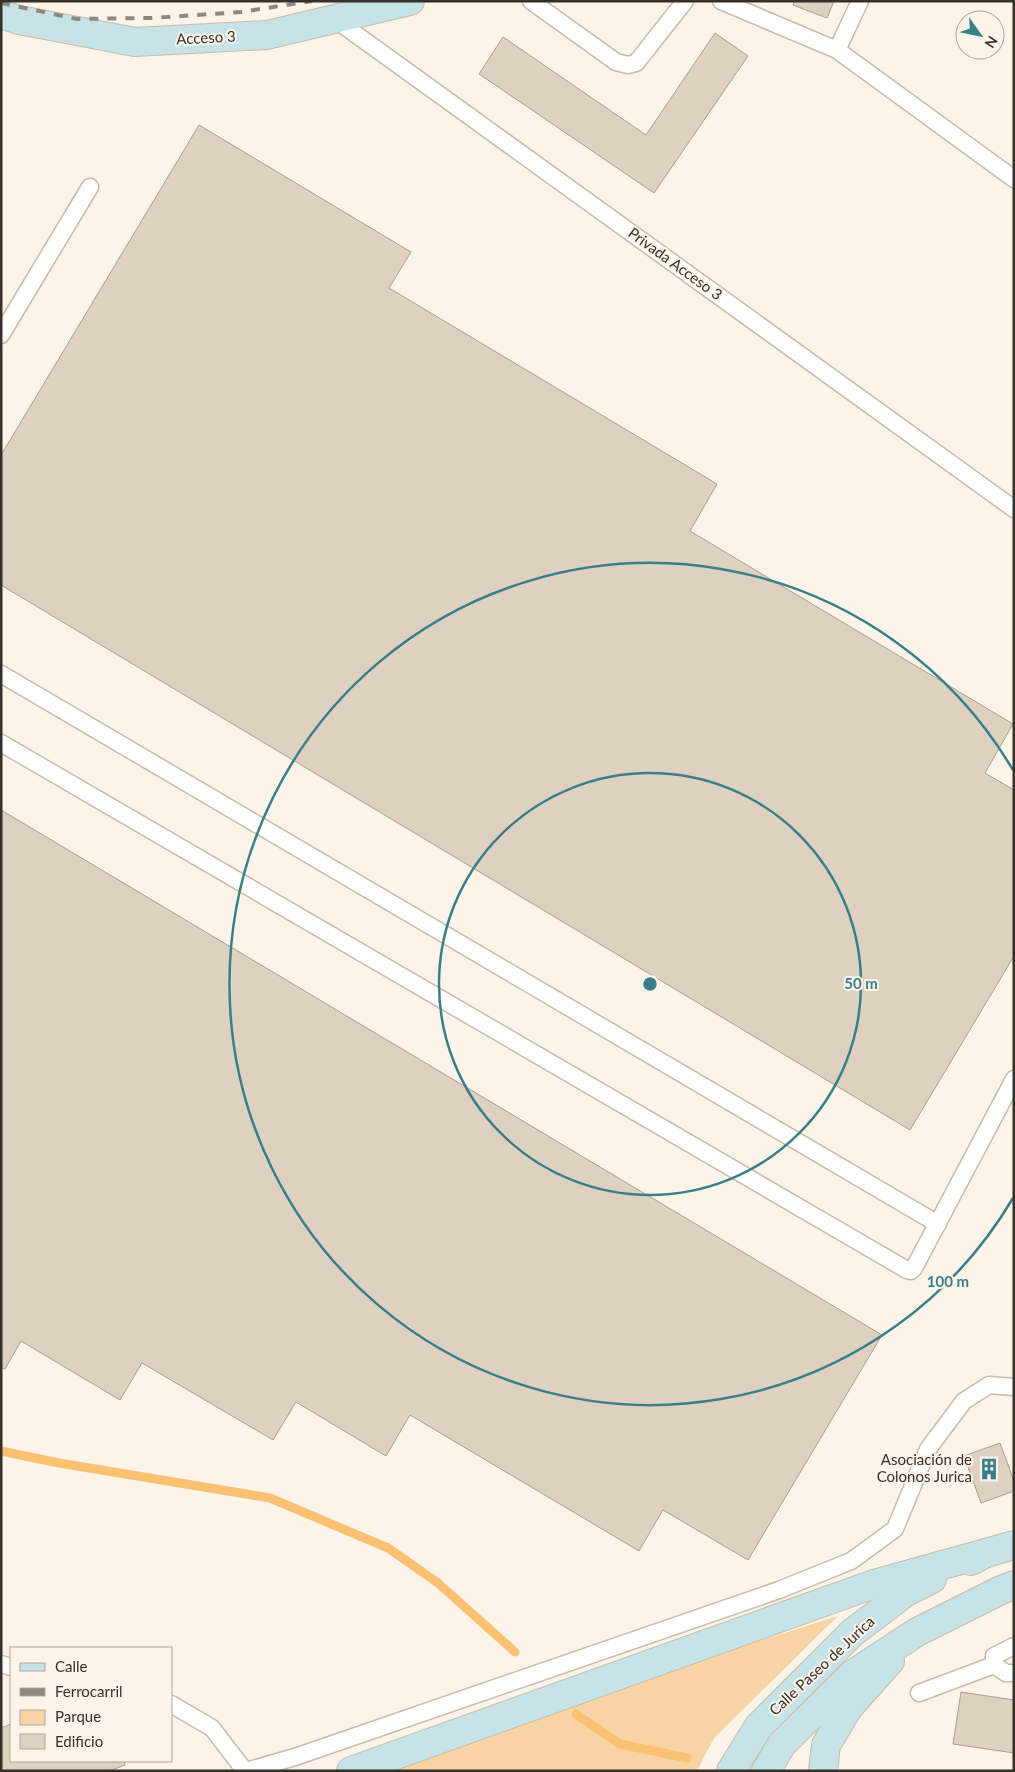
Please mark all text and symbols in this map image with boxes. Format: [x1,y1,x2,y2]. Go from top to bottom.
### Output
north arrow [955,10,1005,60]
street label: Acceso 3 [176,26,236,48]
text: N [981,33,1001,52]
street label: Privada Acceso 3 [625,223,726,303]
text: 50 m [844,974,878,992]
centre of rings [641,975,659,993]
text: 100 m [927,1272,969,1290]
place label: Asociación de Colonos Jurica [877,1450,972,1485]
building icon: Asociación de Colonos Jurica [976,1456,1002,1482]
street label: Calle Paseo de Jurica [765,1612,878,1719]
legend [10,1647,172,1762]
text: Calle [55,1657,88,1675]
text: Ferrocarril [55,1682,123,1700]
text: Parque [55,1707,101,1725]
text: Edificio [55,1732,103,1750]

